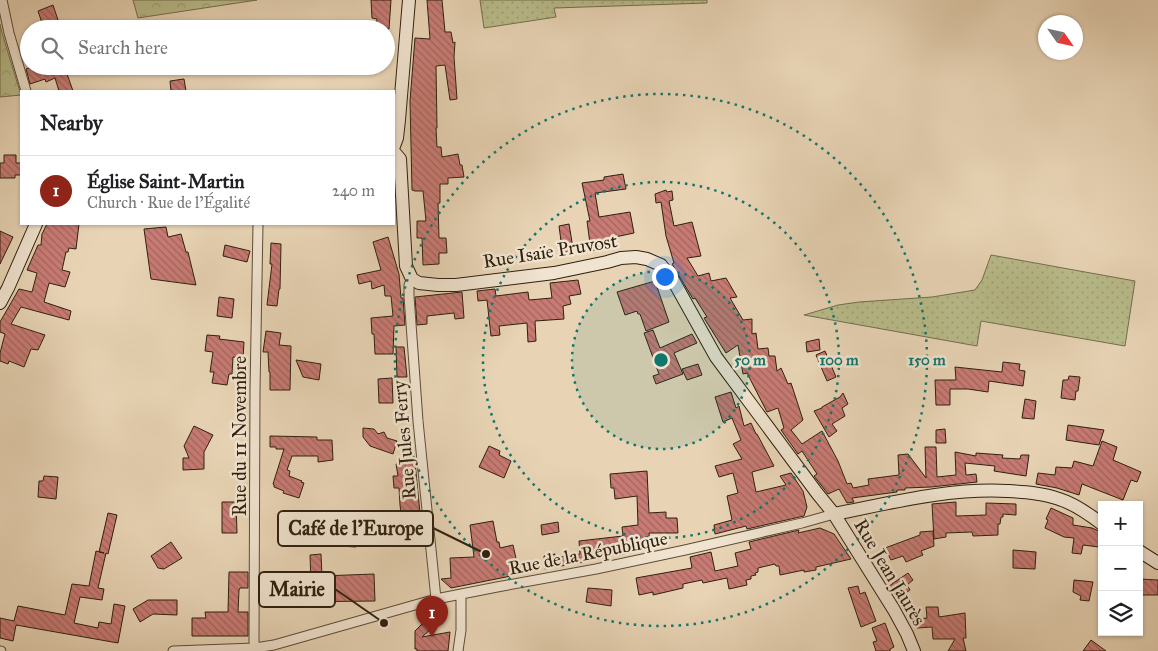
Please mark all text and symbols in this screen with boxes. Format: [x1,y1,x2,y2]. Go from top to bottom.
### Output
north arrow [1038,15,1083,60]
search box [20,20,395,75]
icon: search [38,34,66,62]
text: Search here [78,36,168,59]
text: Nearby [40,110,103,136]
text: Église Saint-Martin [87,170,245,193]
text: 1 [53,181,59,200]
text: 240 m [332,181,375,200]
text: Church · Rue de l'Égalité [87,193,250,212]
street label: Rue Isaïe Pruvost [481,229,619,273]
your location [652,264,678,290]
centre of rings [652,351,670,369]
text: 50 m [734,351,766,369]
text: 100 m [819,351,859,369]
text: 150 m [908,351,946,369]
street label: Rue du 11 Novembre [228,356,251,516]
street label: Rue Jules Ferry [387,378,422,501]
map controls [1098,501,1143,636]
button: + [1098,501,1143,546]
callout: Café de l'Europe [278,511,433,546]
street label: Rue Jean Jaurès [848,515,931,630]
text: Café de l'Europe [288,516,424,541]
street label: Rue de la République [507,526,670,581]
button: − [1098,546,1143,591]
callout: Mairie [259,572,335,607]
text: Mairie [269,577,326,601]
button: layers [1098,591,1143,636]
pin: 1 [416,596,448,637]

